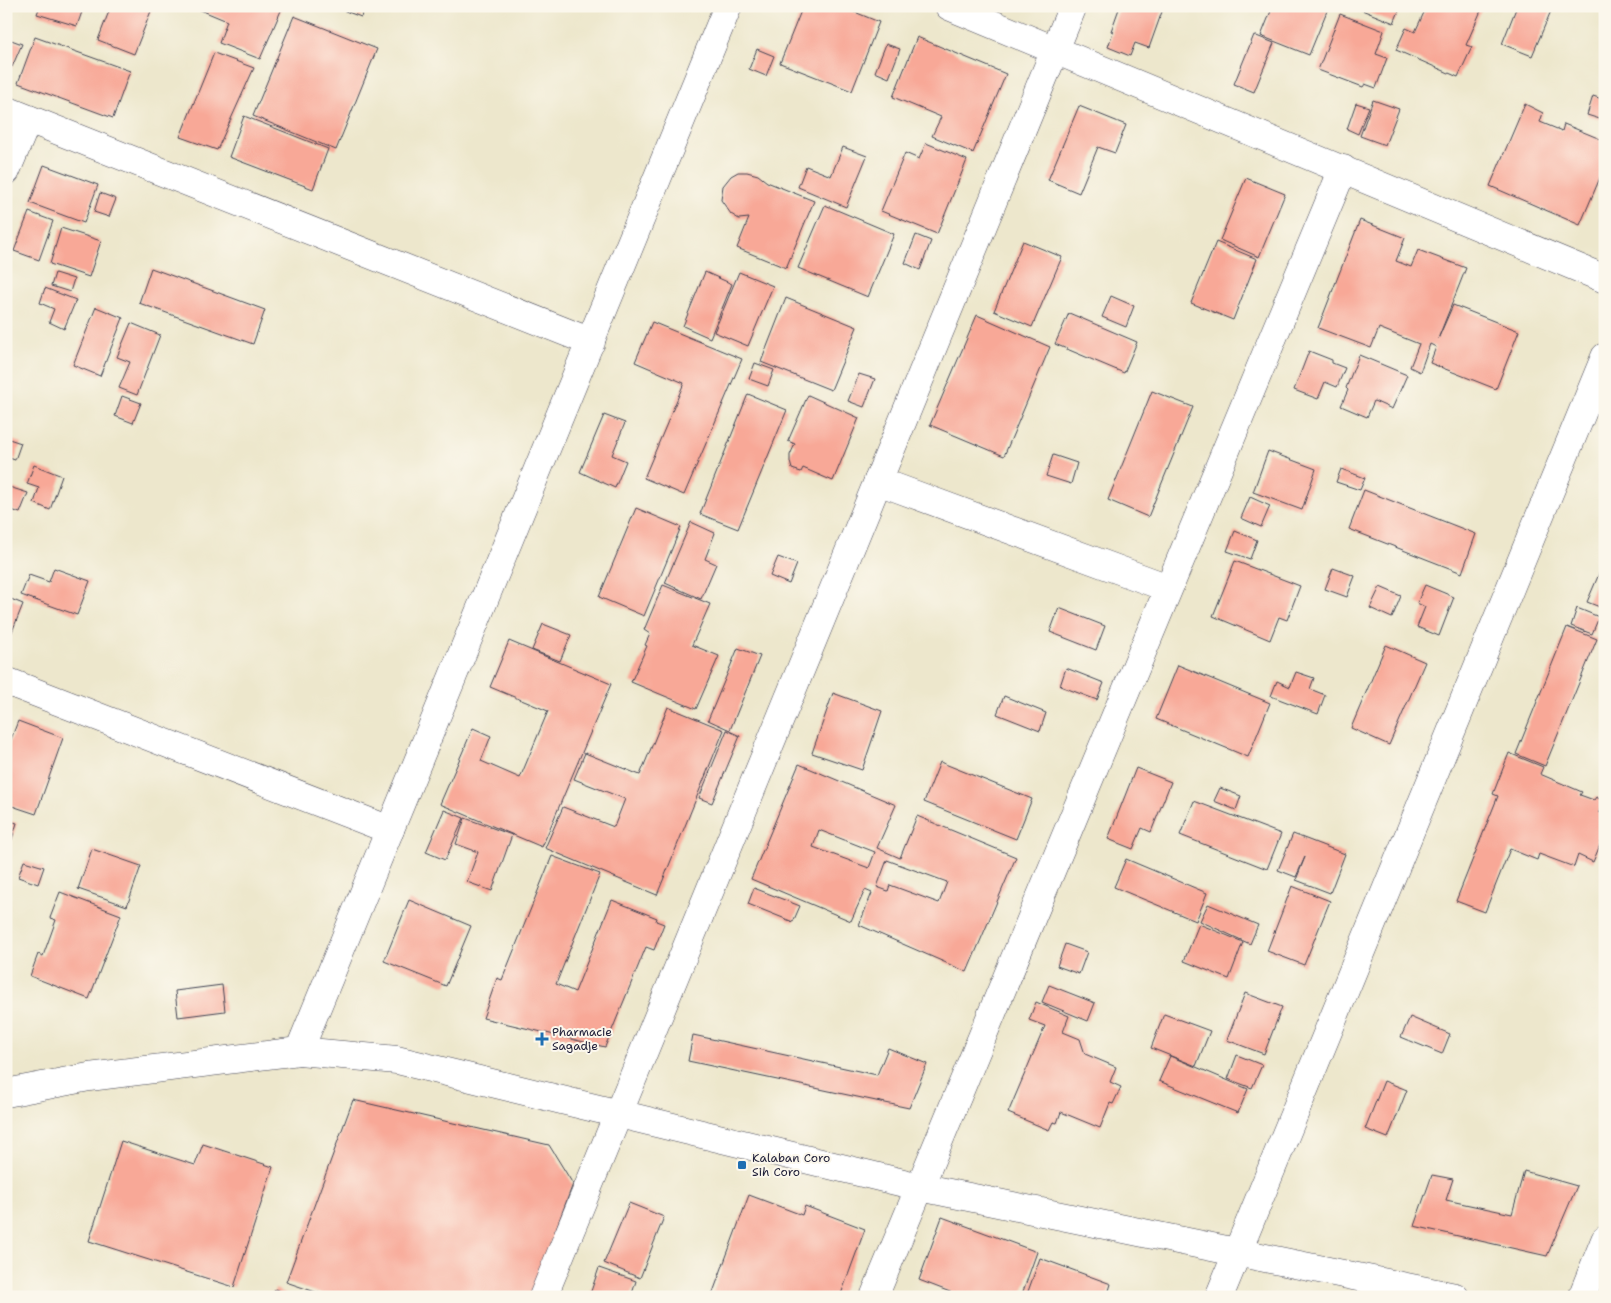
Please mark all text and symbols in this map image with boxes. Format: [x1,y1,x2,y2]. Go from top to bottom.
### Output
place label: Pharmacie Sagadje [552,1024,612,1054]
marker: Pharmacie Sagadje [536,1033,548,1045]
place label: Kalaban Coro Sih Coro [752,1150,830,1180]
marker: Kalaban Coro Sih Coro [736,1159,748,1171]

